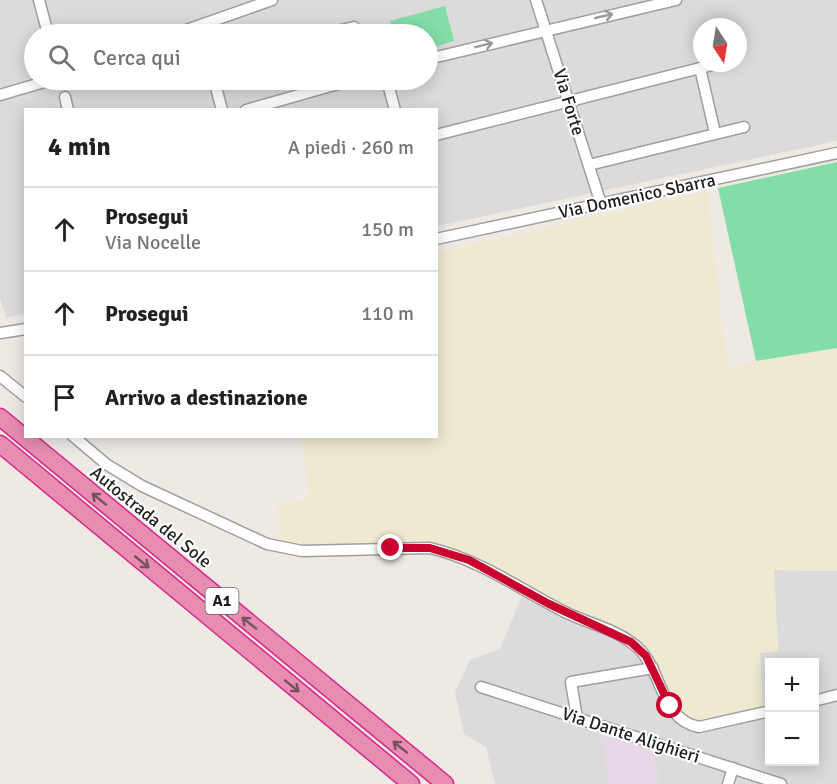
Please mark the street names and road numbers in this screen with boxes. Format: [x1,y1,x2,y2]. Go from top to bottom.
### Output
street label: Via Forte [548,66,590,138]
street label: Via Domenico Sbarra [556,169,718,223]
street label: Autostrada del Sole [86,461,216,573]
road number: A1 [206,588,238,614]
street label: Via Dante Alighieri [559,702,703,768]

